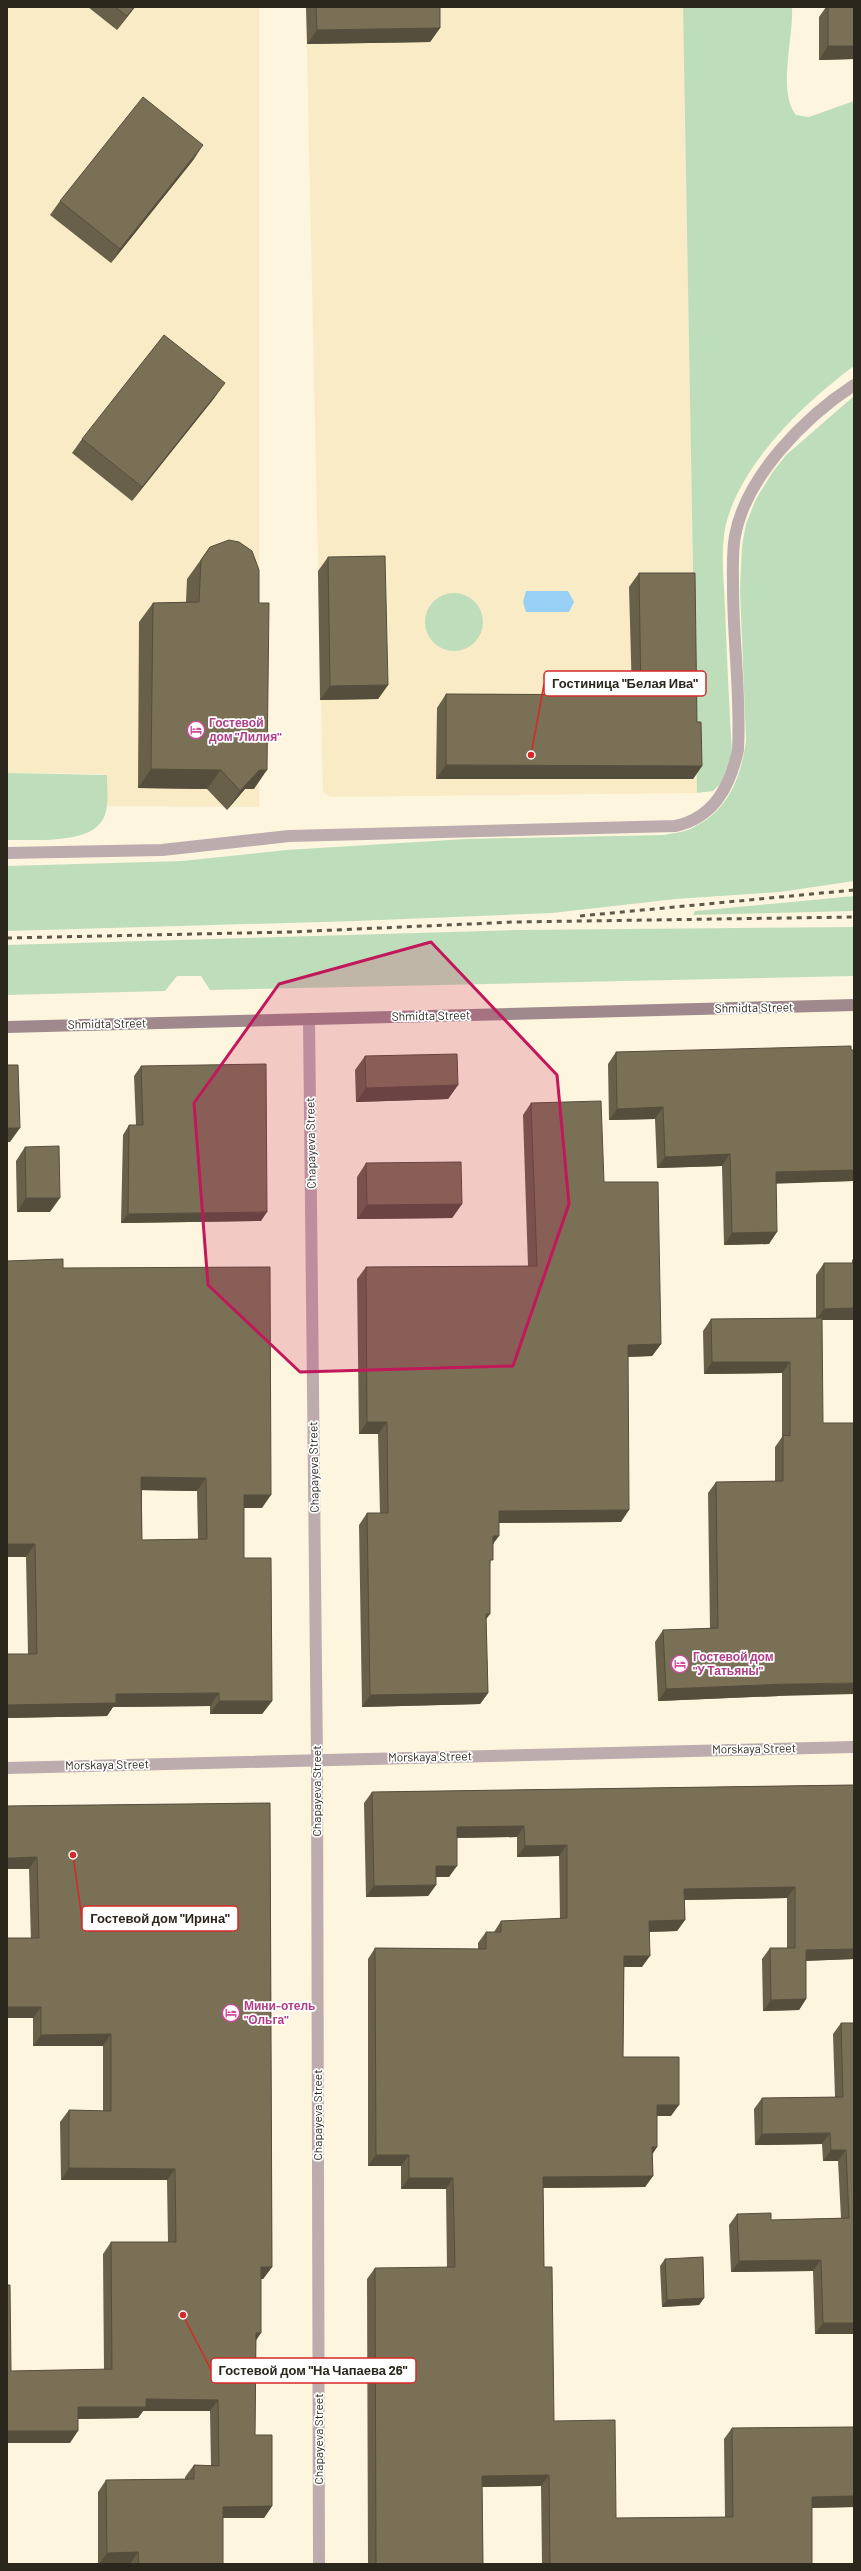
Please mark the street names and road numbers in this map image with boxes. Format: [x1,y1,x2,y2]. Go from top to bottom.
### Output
street label: Shmidta Street [715,999,793,1015]
street label: Shmidta Street [392,1007,470,1023]
street label: Shmidta Street [68,1015,146,1031]
street label: Chapayeva Street [302,1097,318,1189]
street label: Chapayeva Street [305,1421,321,1513]
street label: Morskaya Street [712,1740,796,1756]
street label: Chapayeva Street [309,1746,323,1837]
street label: Morskaya Street [388,1748,472,1764]
street label: Morskaya Street [65,1756,149,1772]
street label: Chapayeva Street [310,2070,324,2161]
street label: Chapayeva Street [311,2394,325,2485]

